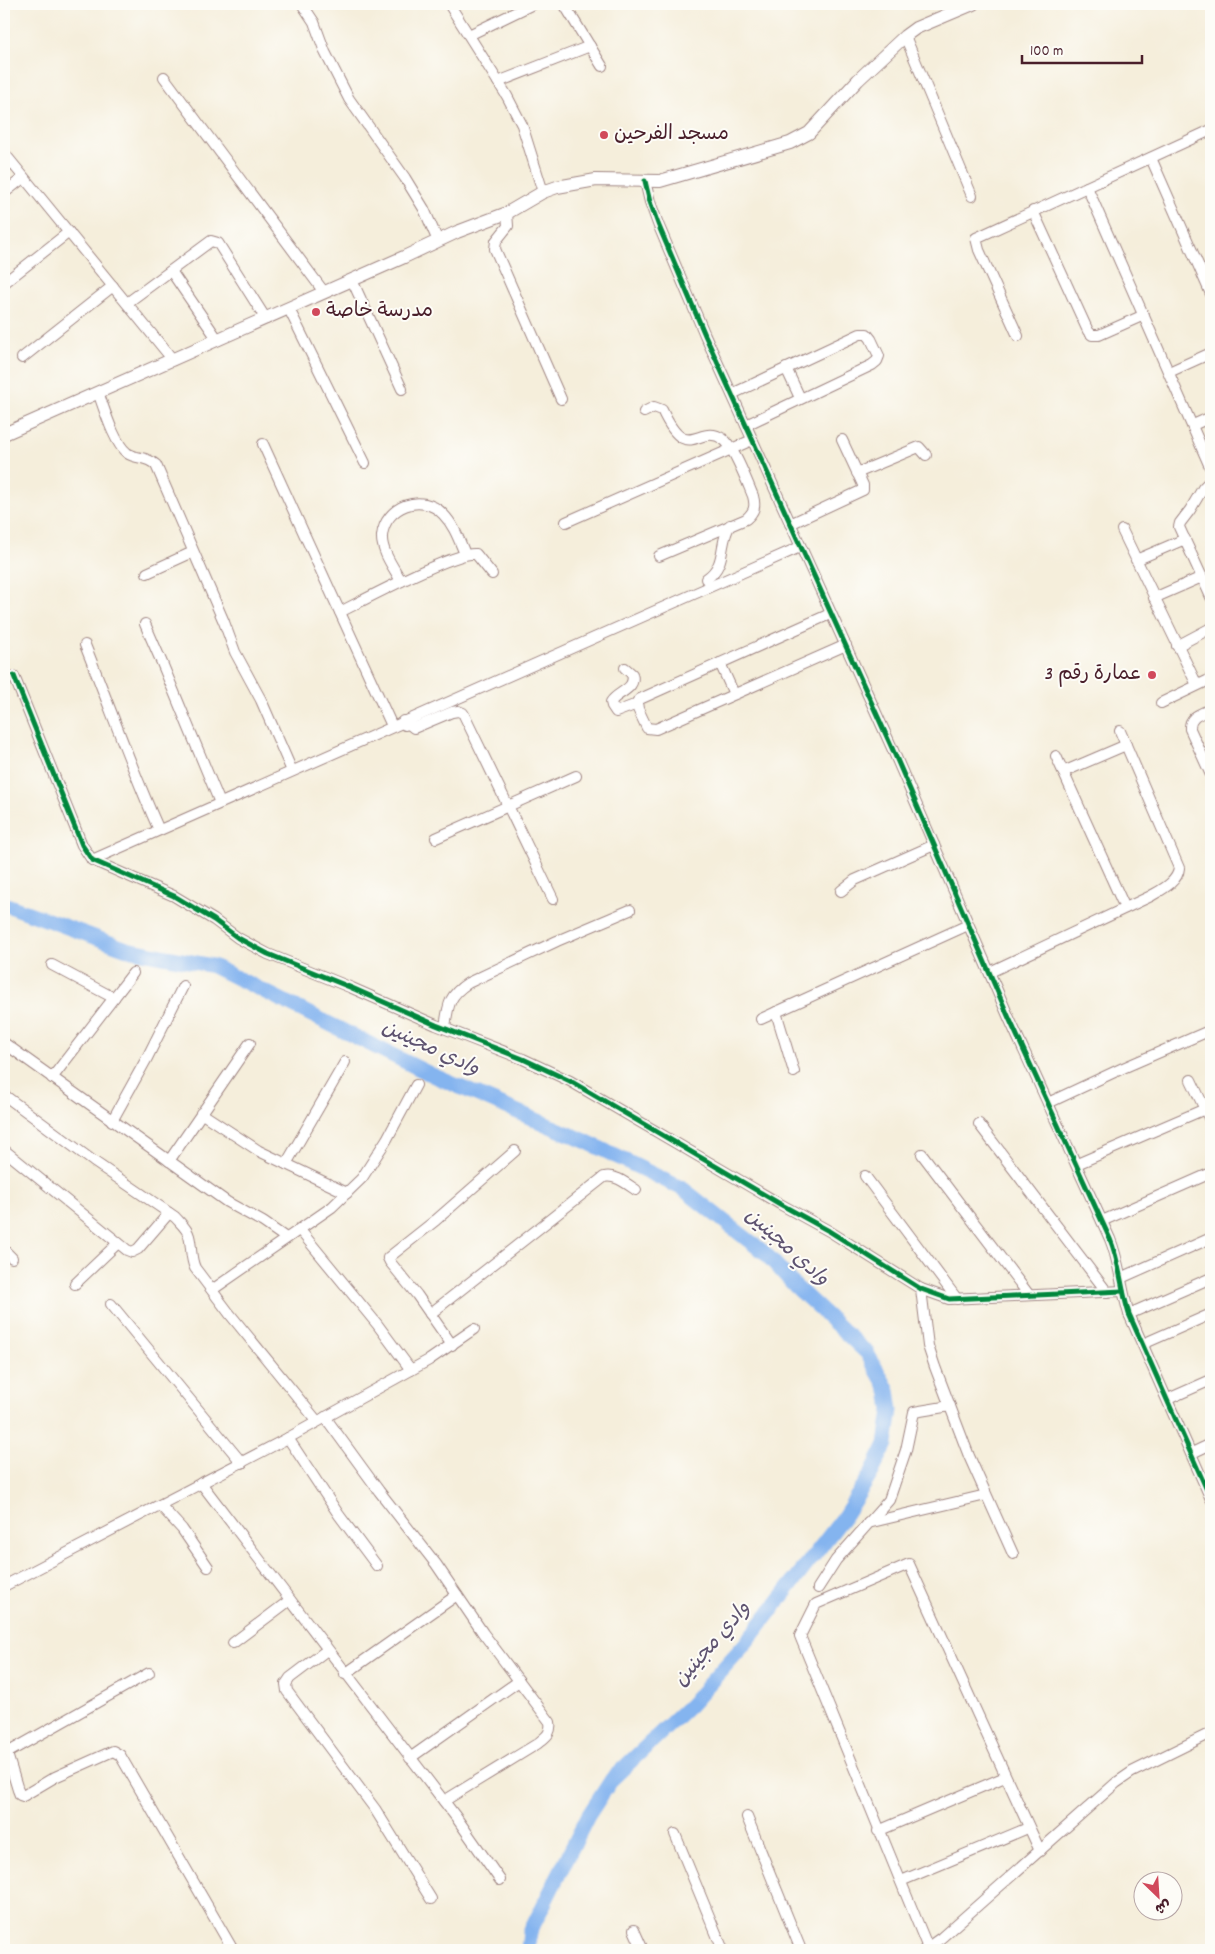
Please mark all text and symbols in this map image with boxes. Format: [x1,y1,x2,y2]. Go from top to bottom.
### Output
scale bar [1022,32,1142,64]
text: 100 m [1030,41,1063,63]
place label: مسجد الفرحين [614,121,729,149]
marker: مسجد الفرحين [598,129,610,141]
place label: مدرسة خاصة [326,298,433,326]
marker: مدرسة خاصة [310,306,322,318]
place label: عمارة رقم 3 [1045,661,1142,689]
marker: عمارة رقم 3 [1146,669,1158,681]
water label: وادي مجينين [376,1013,484,1085]
water label: وادي مجينين [737,1202,835,1294]
water label: وادي مجينين [667,1595,759,1694]
north arrow [1132,1872,1182,1922]
text: ش [1151,1894,1174,1918]

